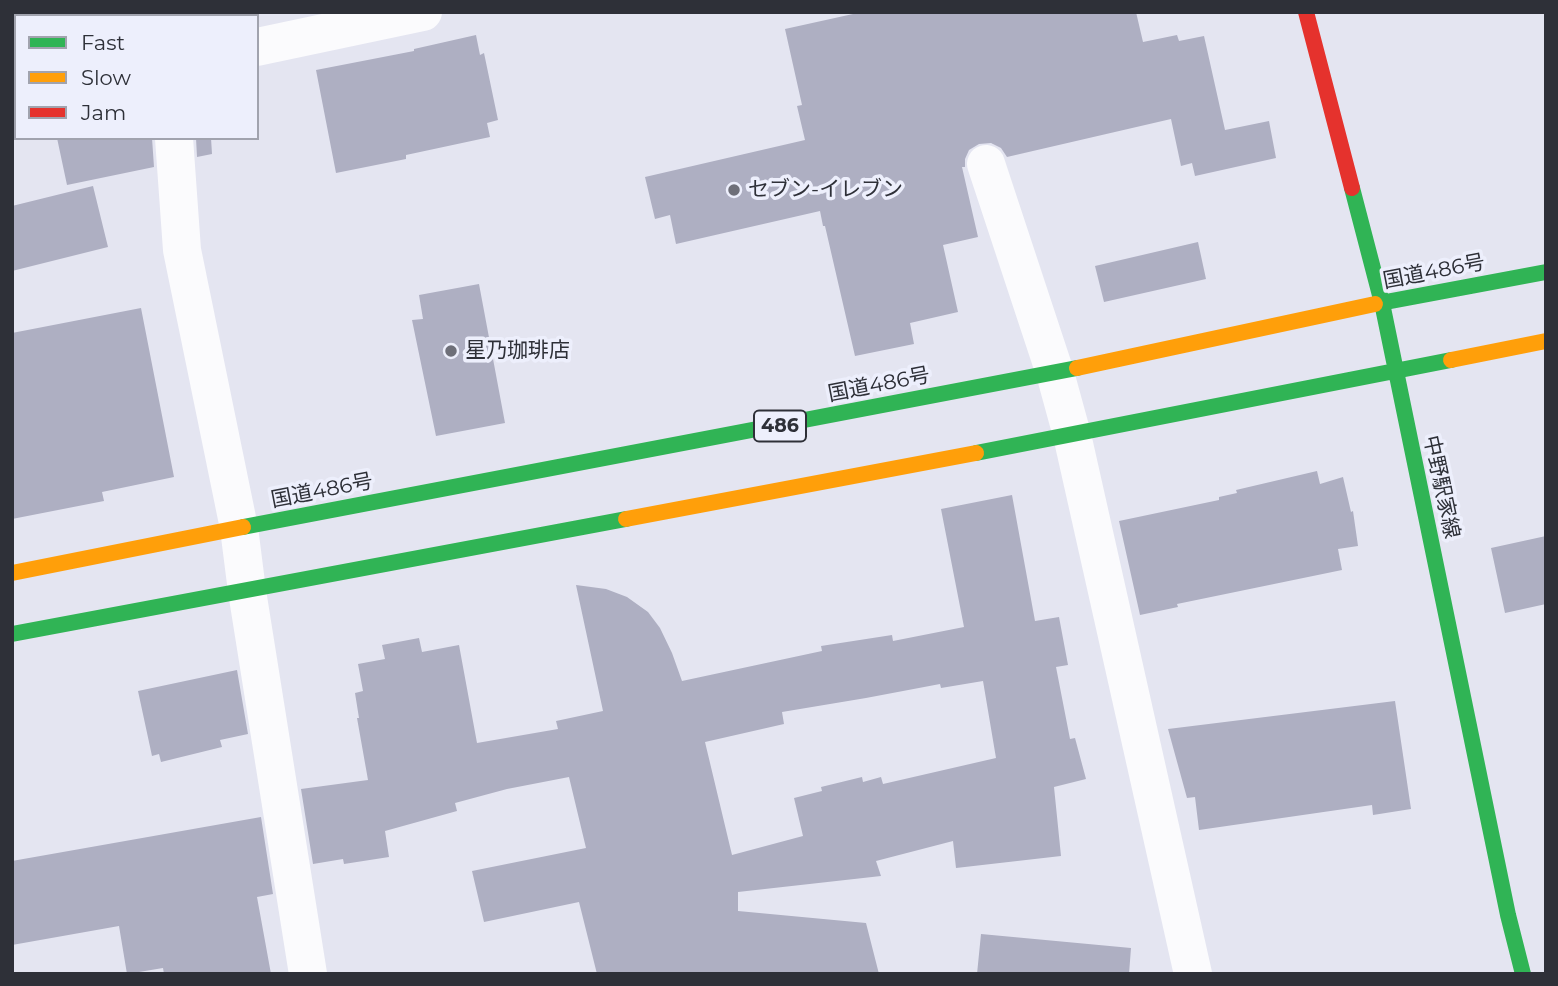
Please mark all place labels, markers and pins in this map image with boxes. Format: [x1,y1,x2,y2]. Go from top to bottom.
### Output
place label: セブン-イレブン [748,177,903,203]
marker: セブン-イレブン [726,182,742,198]
place label: 星乃珈琲店 [465,338,570,364]
marker: 星乃珈琲店 [443,343,459,359]

